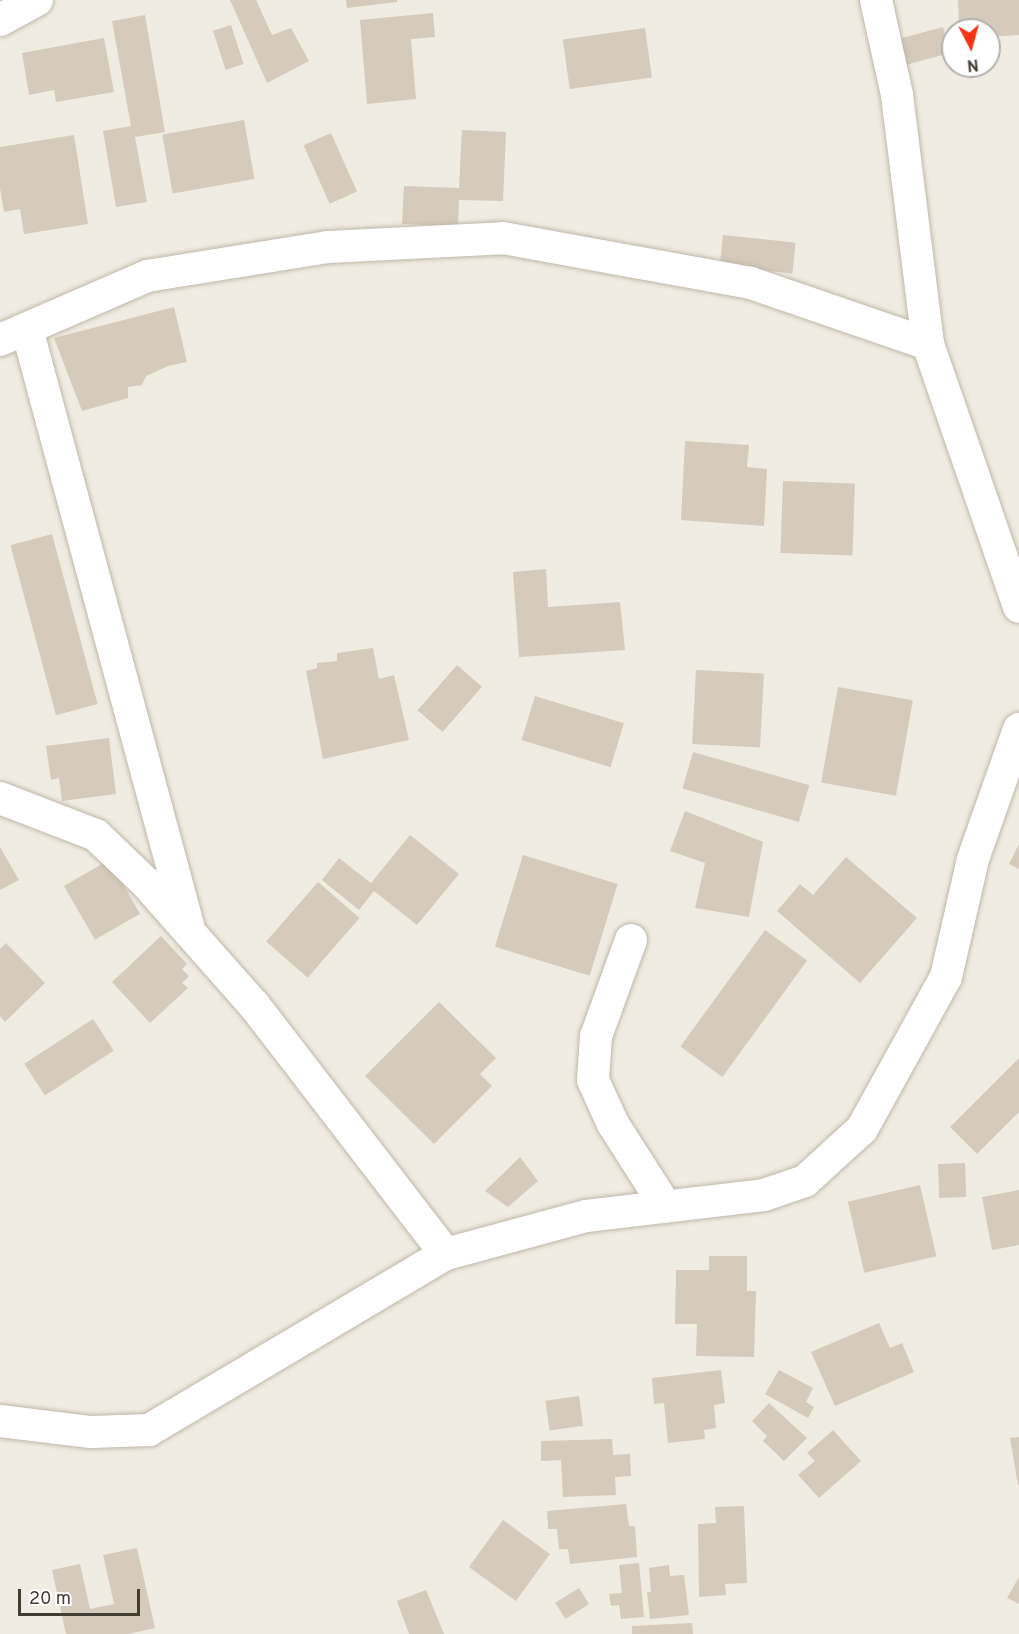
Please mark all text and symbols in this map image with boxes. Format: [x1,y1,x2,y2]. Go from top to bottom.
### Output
north arrow [941,18,1001,78]
text: N [966,53,979,74]
scale bar [21,1577,142,1615]
text: 20 m [29,1588,71,1611]

